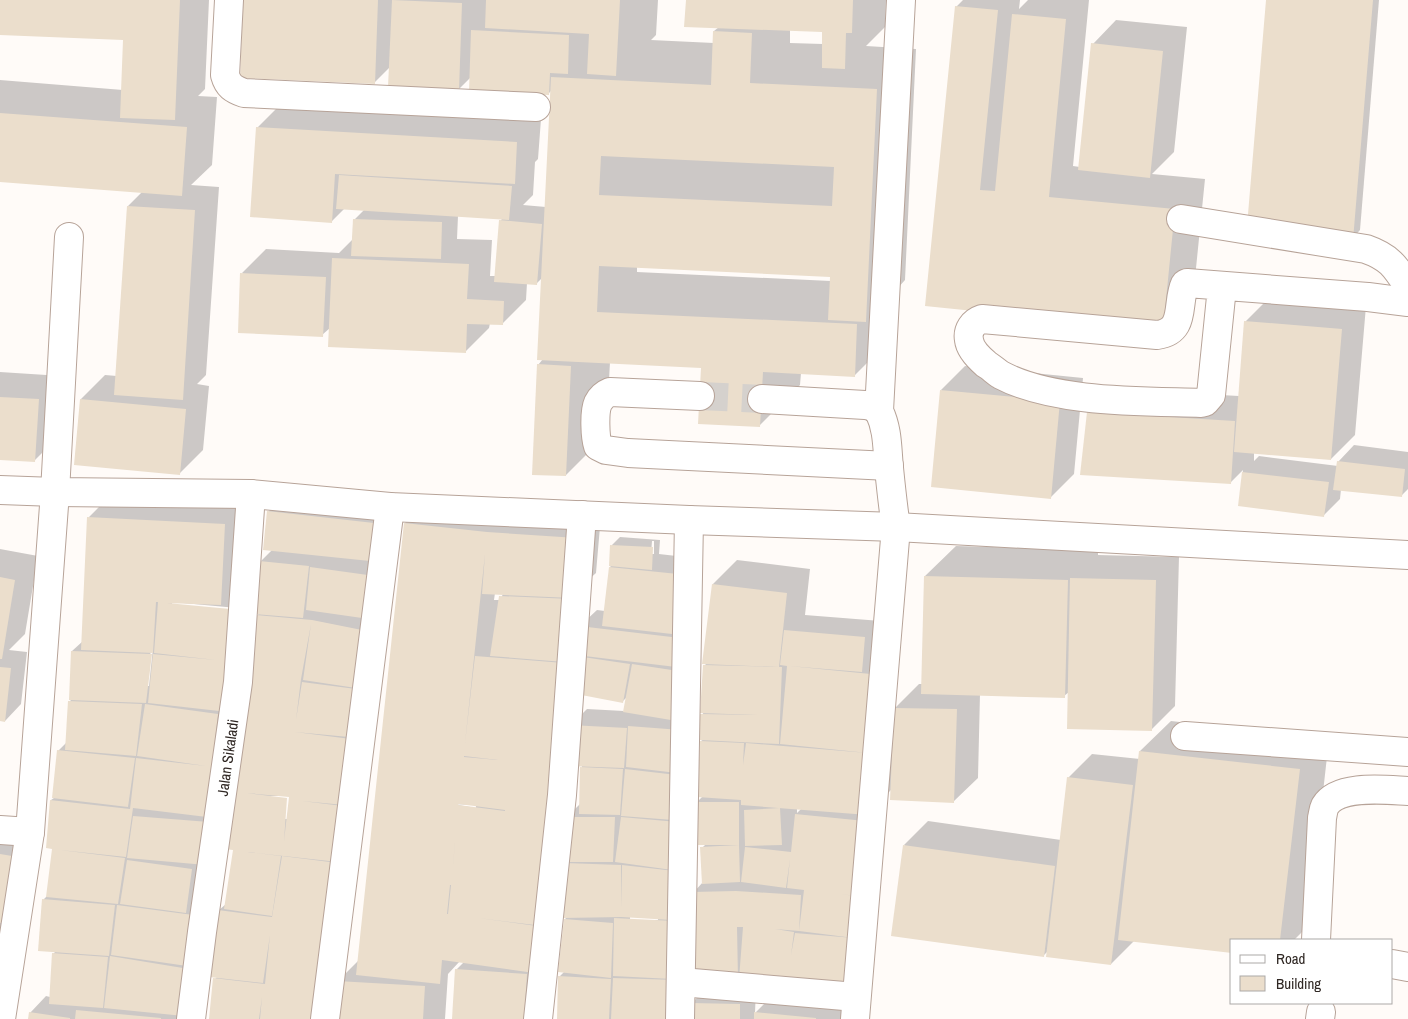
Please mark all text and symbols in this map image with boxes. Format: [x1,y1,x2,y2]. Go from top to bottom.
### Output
street label: Jalan Sikaladi [211,718,243,797]
legend [1230,939,1393,1004]
text: Road [1276,948,1305,969]
text: Building [1276,973,1321,994]

